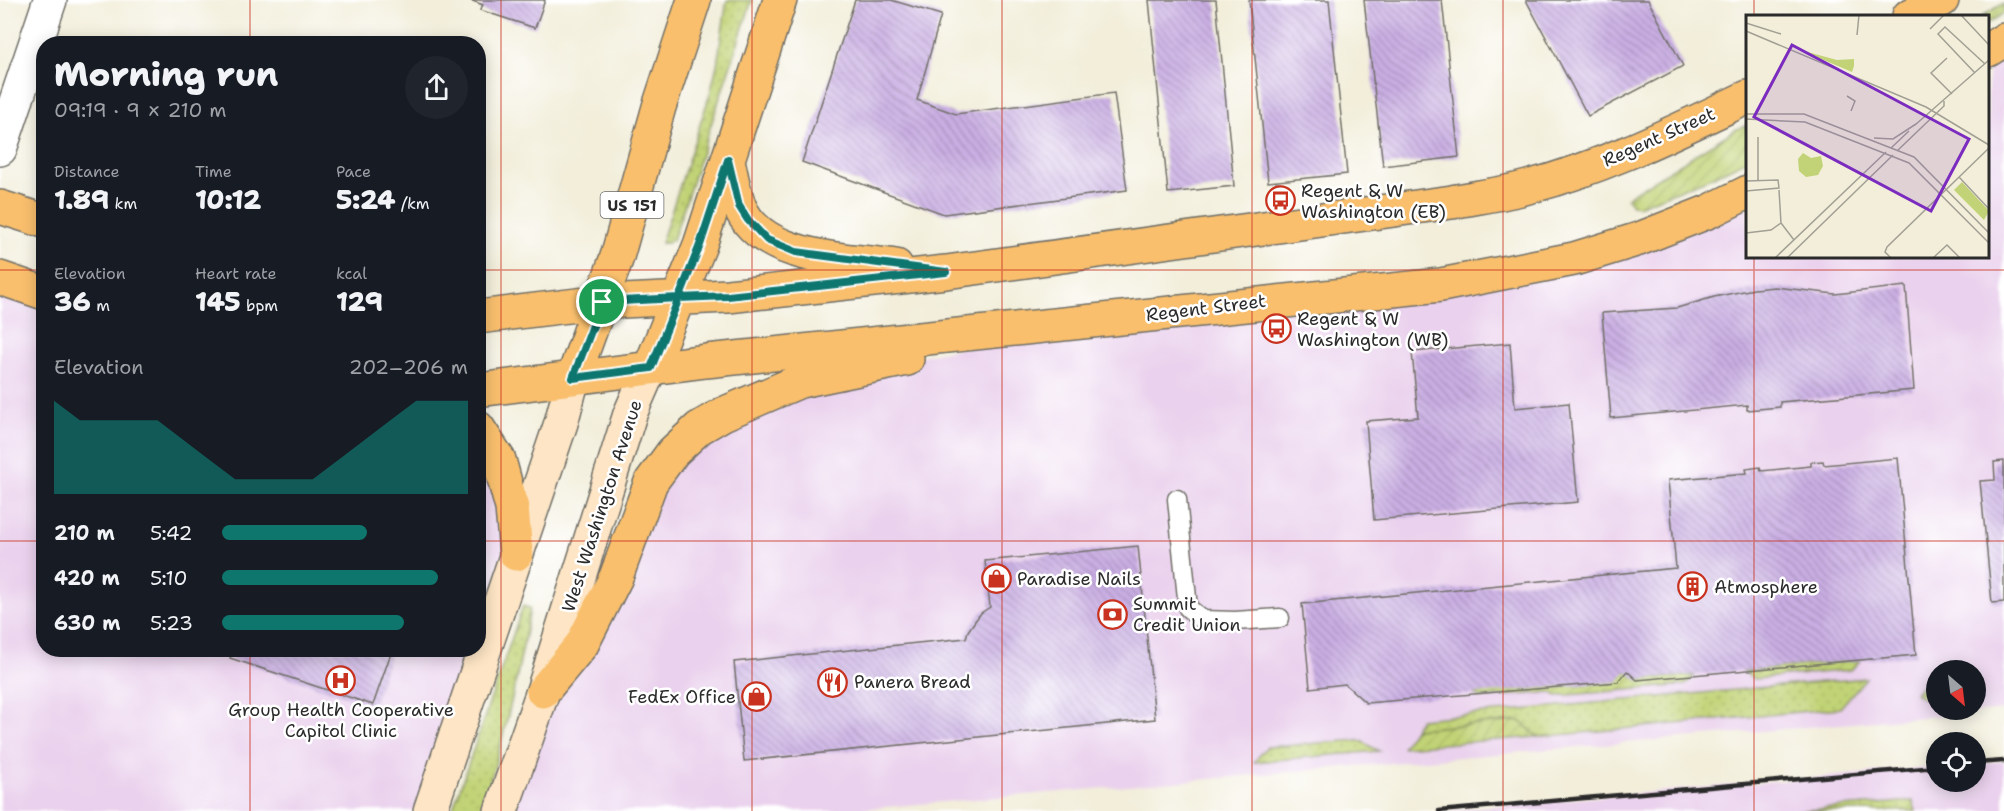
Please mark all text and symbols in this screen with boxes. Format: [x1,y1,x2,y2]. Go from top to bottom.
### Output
inset map [1746,15,1989,258]
text: Morning run [54,52,278,97]
button: share [405,56,468,119]
text: 09:19 · 9 × 210 m [54,97,226,123]
street label: Regent Street [1599,101,1719,173]
text: Distance [54,161,120,182]
text: Time [195,161,232,182]
text: Pace [336,161,371,182]
place label: Regent & W Washington (EB) [1301,179,1446,224]
text: 1.89 [54,182,109,217]
text: 10:12 [195,182,261,217]
text: 5:24 [336,182,396,217]
bus stop icon: Regent & W Washington (EB) [1264,185,1296,217]
road number: US 151 [600,192,664,218]
text: km [109,193,137,214]
text: /km [396,193,430,214]
text: Elevation [54,263,126,284]
text: Heart rate [195,263,277,284]
text: kcal [336,263,367,284]
pin [576,276,627,327]
text: 36 [54,284,91,319]
text: 145 [195,284,241,319]
text: 129 [336,284,383,319]
icon: arrive [585,285,618,318]
street label: Regent Street [1145,289,1267,327]
text: m [91,295,110,316]
text: bpm [241,295,278,316]
place label: Regent & W Washington (WB) [1297,307,1448,352]
bus stop icon: Regent & W Washington (WB) [1260,313,1292,345]
text: Elevation [54,354,144,380]
text: 202–206 m [349,354,468,380]
street label: West Washington Avenue [556,397,648,615]
text: 210 m [54,520,115,546]
text: 5:42 [150,520,192,546]
shop icon: Paradise Nails [980,563,1012,595]
text: 420 m [54,565,120,591]
text: 5:10 [150,565,187,591]
place label: Paradise Nails [1017,567,1141,591]
building icon: Atmosphere [1677,571,1709,603]
place label: Atmosphere [1714,575,1818,599]
place label: Summit Credit Union [1133,592,1241,637]
bank icon: Summit Credit Union [1096,598,1128,630]
text: 630 m [54,610,120,636]
text: 5:23 [150,610,193,636]
north arrow [1926,660,1986,720]
map controls [1926,660,1986,792]
hospital icon: Group Health Cooperative Capitol Clinic [325,665,357,697]
restaurant icon: Panera Bread [817,666,849,698]
place label: Panera Bread [854,670,971,694]
shop icon: FedEx Office [741,681,773,713]
place label: FedEx Office [628,685,736,709]
place label: Group Health Cooperative Capitol Clinic [228,698,454,743]
button: locate [1926,732,1986,792]

